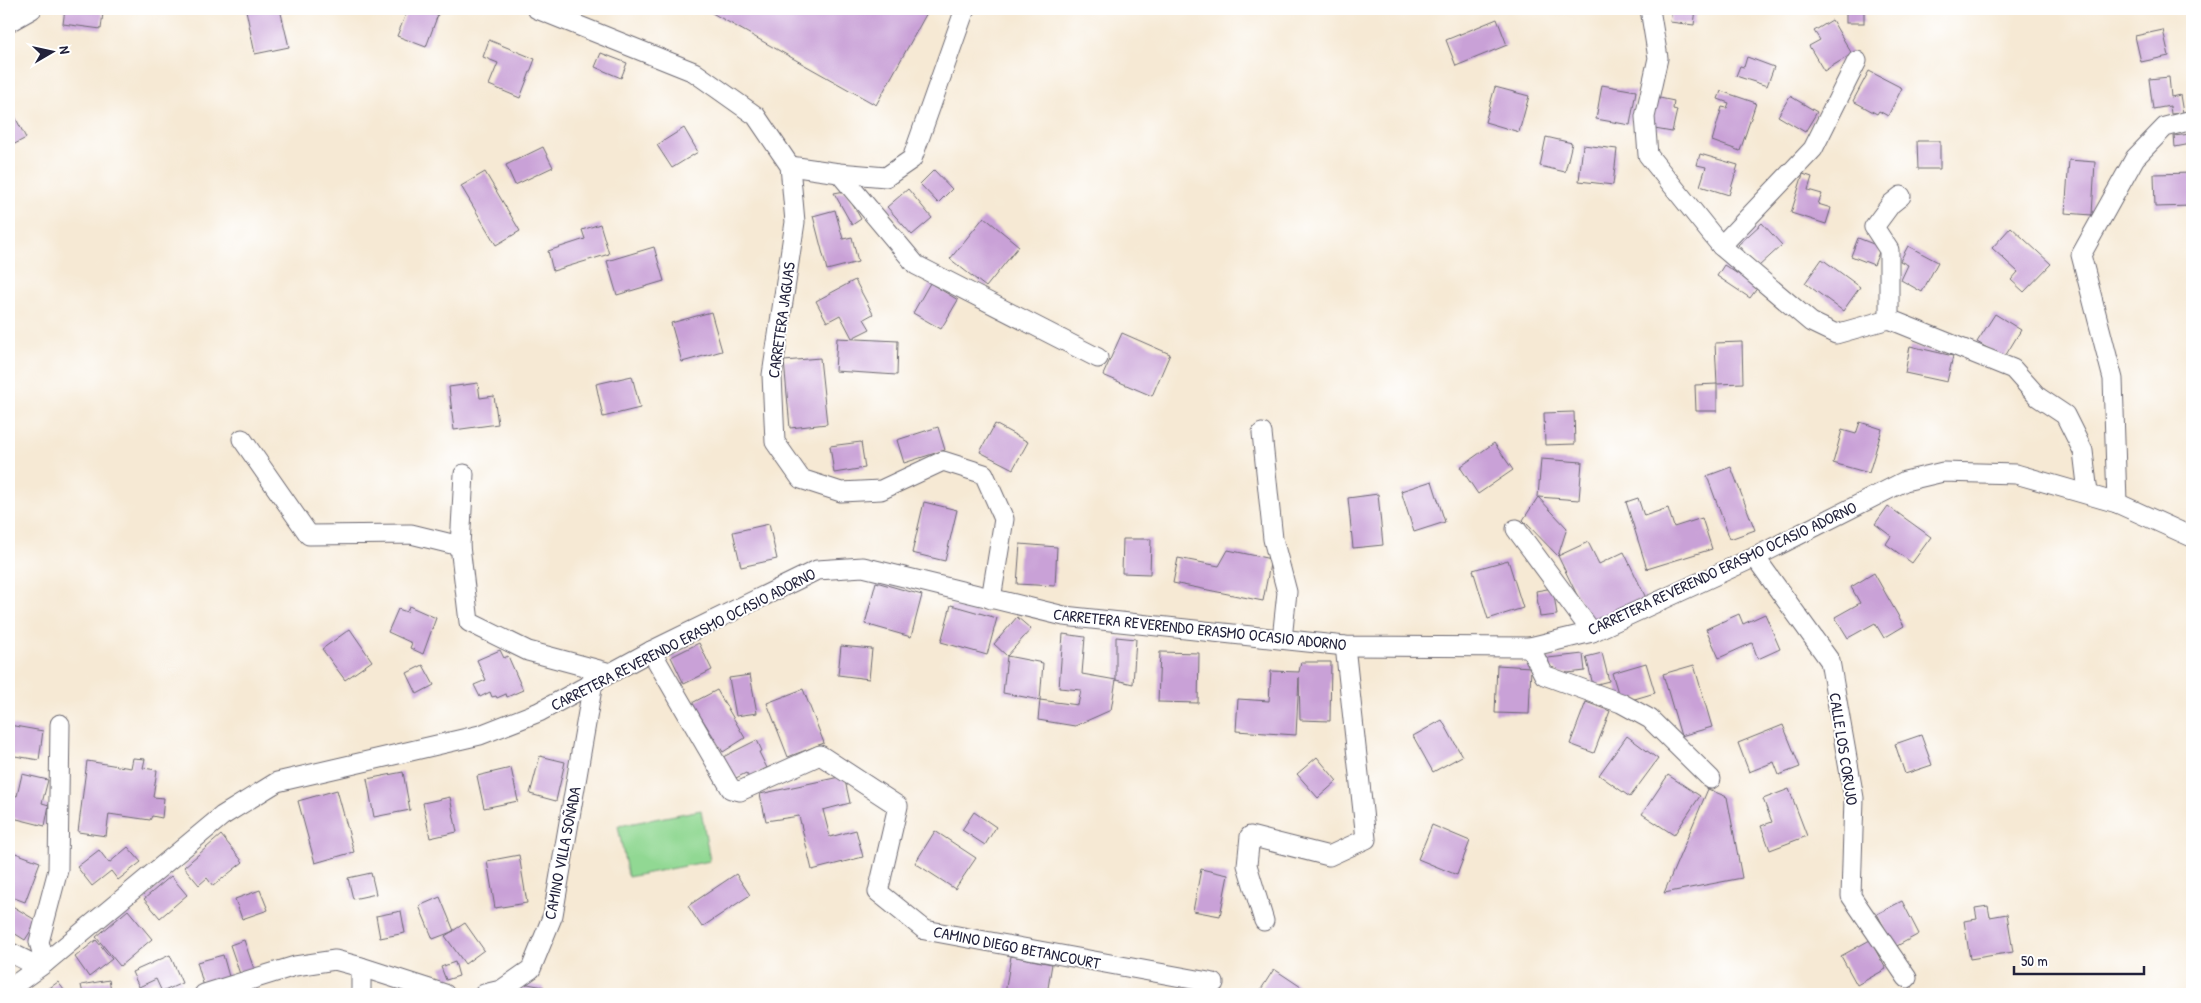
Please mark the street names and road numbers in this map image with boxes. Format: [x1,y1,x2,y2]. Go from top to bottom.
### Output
street label: CARRETERA JAGUAS [762,260,800,379]
street label: CARRETERA REVERENDO ERASMO OCASIO ADORNO [1584,496,1860,640]
street label: CARRETERA REVERENDO ERASMO OCASIO ADORNO [547,562,819,716]
street label: CARRETERA REVERENDO ERASMO OCASIO ADORNO [1052,603,1348,655]
street label: CALLE LOS CORUJO [1824,691,1864,807]
street label: CAMINO VILLA SOÑADA [538,784,586,921]
street label: CAMINO DIEGO BETANCOURT [932,920,1103,974]

